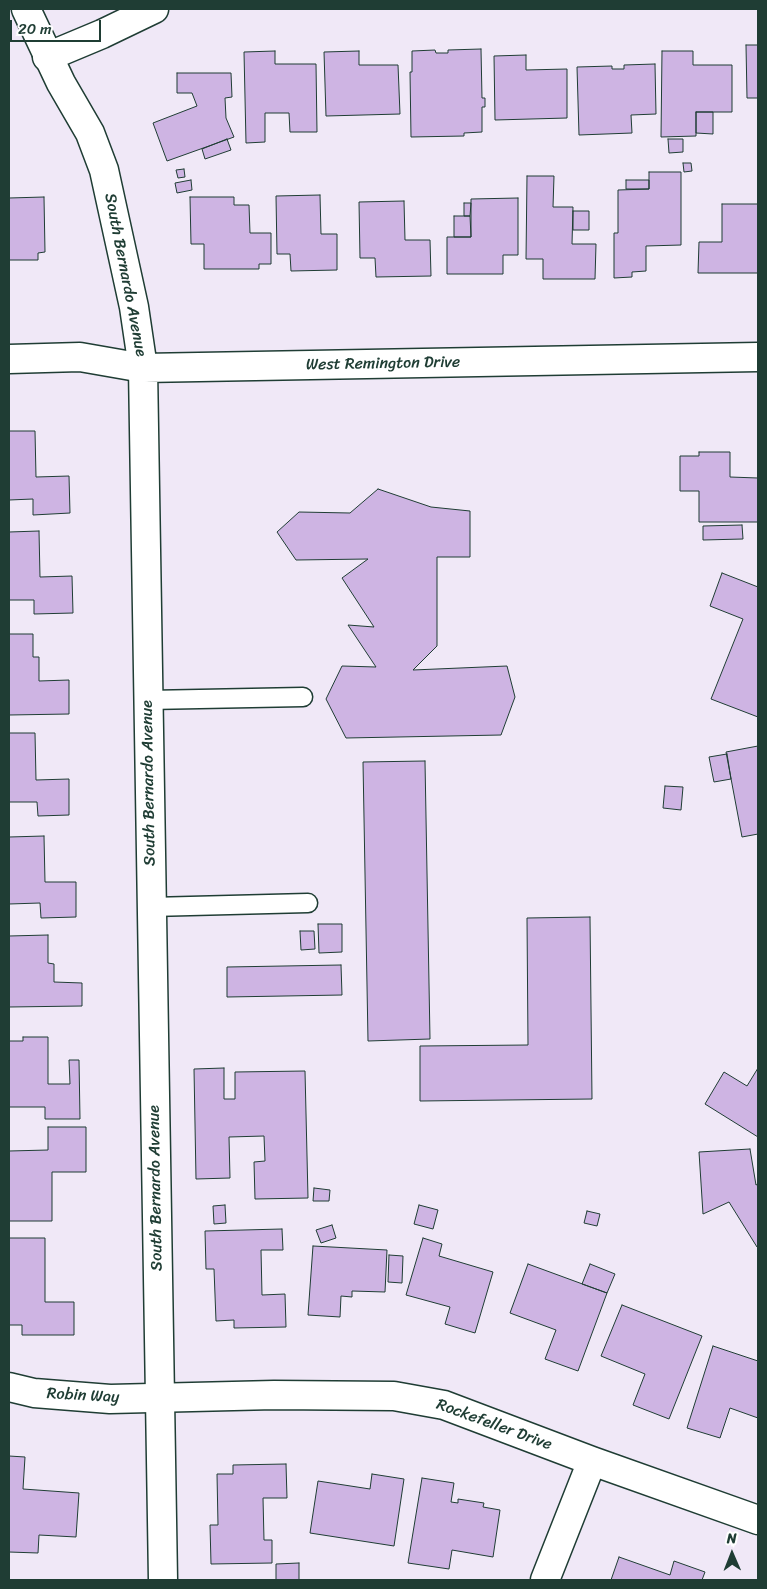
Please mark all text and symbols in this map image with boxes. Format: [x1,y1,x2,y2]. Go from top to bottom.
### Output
scale bar [12,10,104,42]
text: 20 m [18,16,52,42]
street label: South Bernardo Avenue [100,192,150,358]
street label: West Remington Drive [306,353,460,375]
street label: South Bernardo Avenue [138,700,160,866]
street label: South Bernardo Avenue [145,1105,167,1271]
street label: Robin Way [46,1385,120,1407]
street label: Rockefeller Drive [434,1395,554,1455]
text: N [727,1526,737,1551]
north arrow [707,1529,757,1579]

